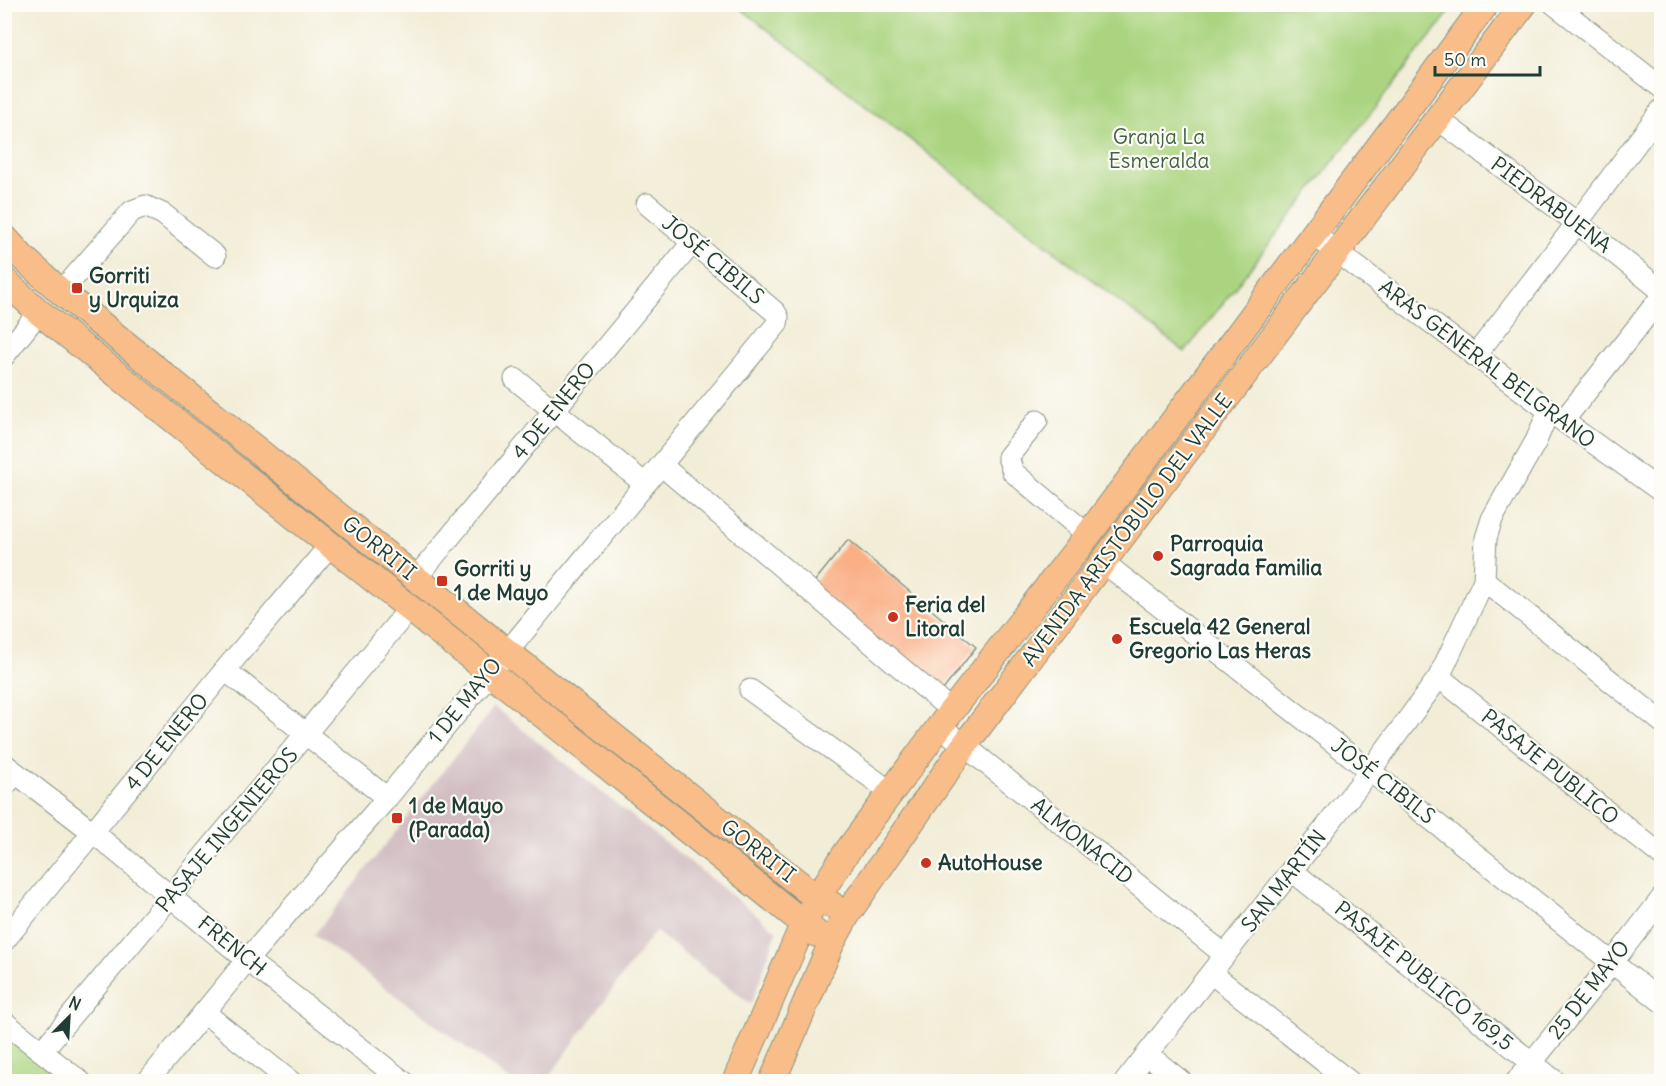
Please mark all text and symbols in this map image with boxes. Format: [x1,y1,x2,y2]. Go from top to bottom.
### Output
scale bar [1435,39,1540,77]
text: 50 m [1444,48,1486,71]
park label: Granja La Esmeralda [1108,123,1210,174]
street label: PIEDRABUENA [1486,150,1617,259]
street label: JOSÉ CIBILS [657,209,770,310]
place label: Gorriti y Urquiza [89,262,179,313]
street label: ARAS GENERAL BELGRANO [1374,273,1601,454]
marker: Gorriti y Urquiza [70,281,84,295]
street label: 4 DE ENERO [506,356,601,465]
street label: AVENIDA ARISTÓBULO DEL VALLE [1015,388,1238,671]
street label: GORRITI [337,510,422,586]
place label: Parroquia Sagrada Familia [1170,530,1322,581]
marker: Parroquia Sagrada Familia [1151,549,1165,563]
place label: Gorriti y 1 de Mayo [454,555,549,606]
marker: Gorriti y 1 de Mayo [435,574,449,588]
place label: Feria del Litoral [905,591,986,642]
marker: Feria del Litoral [886,610,900,624]
place label: Escuela 42 General Gregorio Las Heras [1129,613,1311,664]
marker: Escuela 42 General Gregorio Las Heras [1110,632,1124,646]
street label: 1 DE MAYO [422,652,507,749]
street label: 4 DE ENERO [119,687,214,796]
street label: PASAJE PUBLICO [1476,703,1625,830]
street label: JOSÉ CIBILS [1326,731,1441,830]
street label: PASAJE INGENIEROS [150,742,304,918]
street label: ALMONACID [1026,791,1139,890]
place label: 1 de Mayo (Parada) [409,792,504,843]
marker: 1 de Mayo (Parada) [390,811,404,825]
street label: GORRITI [716,813,801,888]
street label: SAN MARTÍN [1235,824,1332,937]
place label: AutoHouse [938,849,1043,876]
marker: AutoHouse [919,856,933,870]
street label: PASAJE PUBLICO 169,5 [1329,895,1519,1056]
street label: FRENCH [192,910,272,982]
street label: 25 DE MAYO [1542,935,1636,1045]
north arrow [39,987,99,1047]
text: N [66,992,84,1015]

